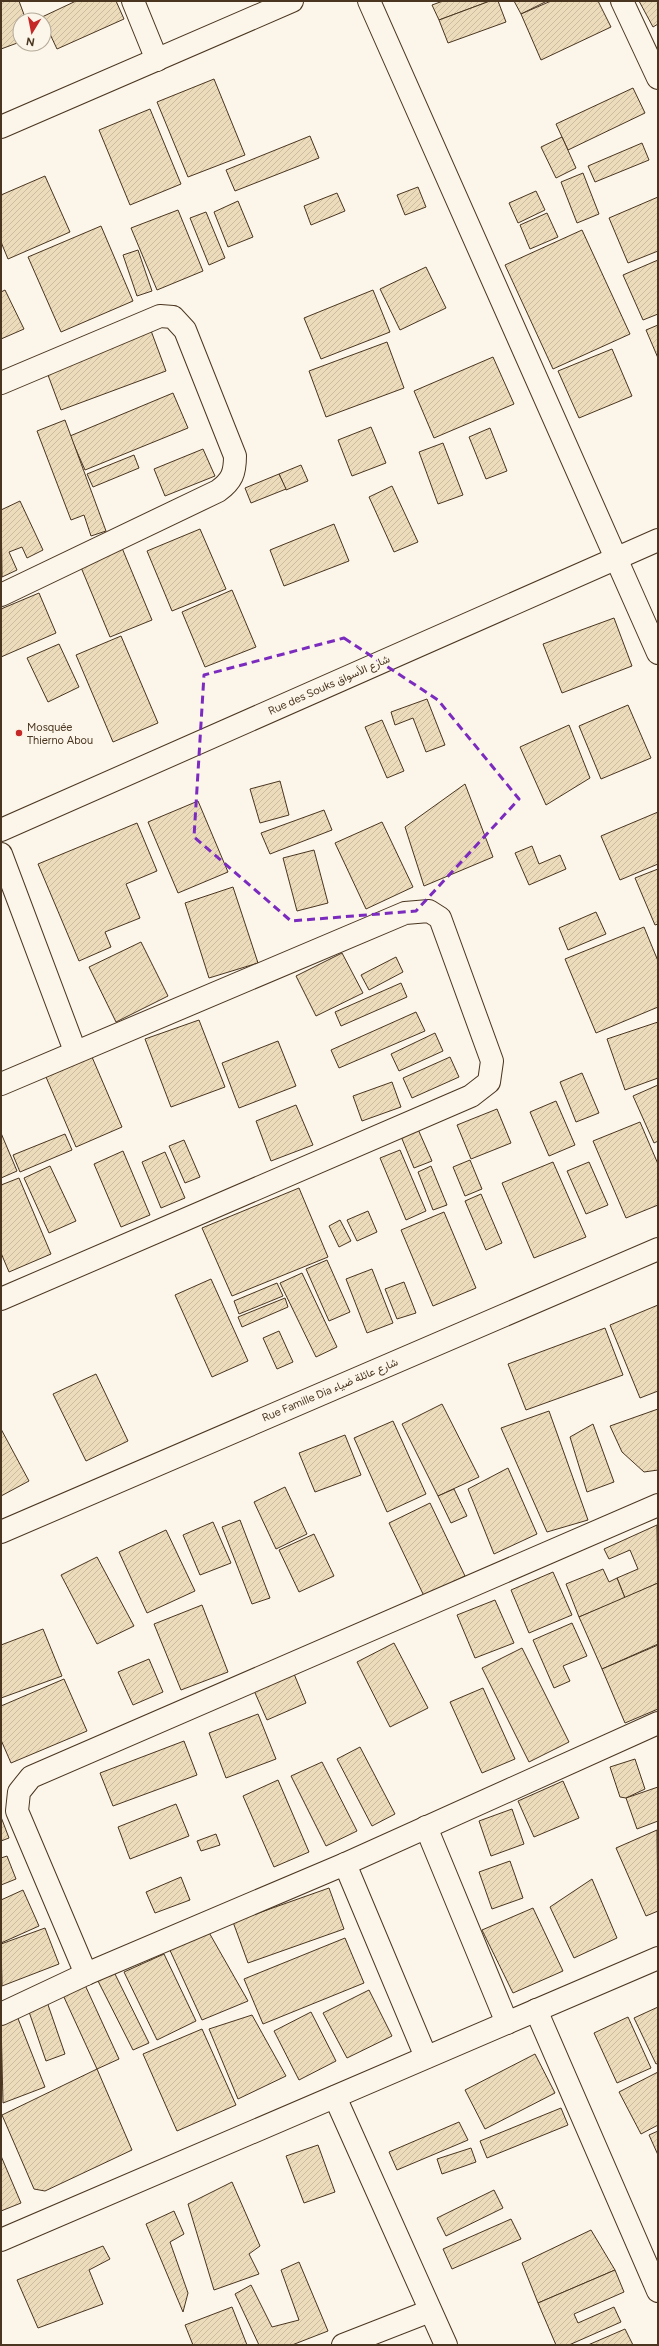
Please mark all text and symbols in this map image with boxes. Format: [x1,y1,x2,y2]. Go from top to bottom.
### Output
north arrow [12,12,52,52]
text: N [25,34,36,48]
street label: Rue des Souks شارع الأسواق [266,652,393,719]
place label: Mosquée Thierno Abou [27,721,93,747]
marker: Mosquée Thierno Abou [14,728,24,738]
street label: Rue Famille Dia شارع عائلة ضياء [260,1355,401,1426]

